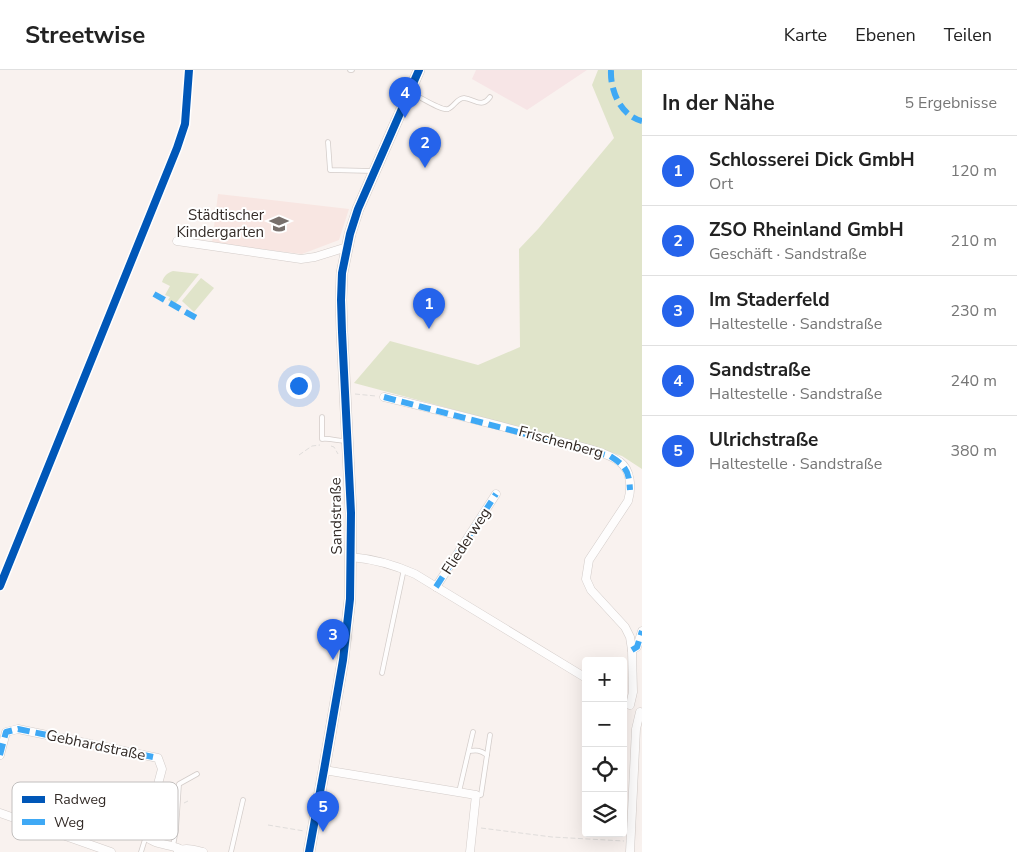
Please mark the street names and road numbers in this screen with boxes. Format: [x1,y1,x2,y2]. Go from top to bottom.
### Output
street label: Frischenberg [516,421,606,463]
street label: Sandstraße [325,477,347,555]
street label: Fliederweg [437,504,495,578]
street label: Gebhardstraße [45,725,147,765]

